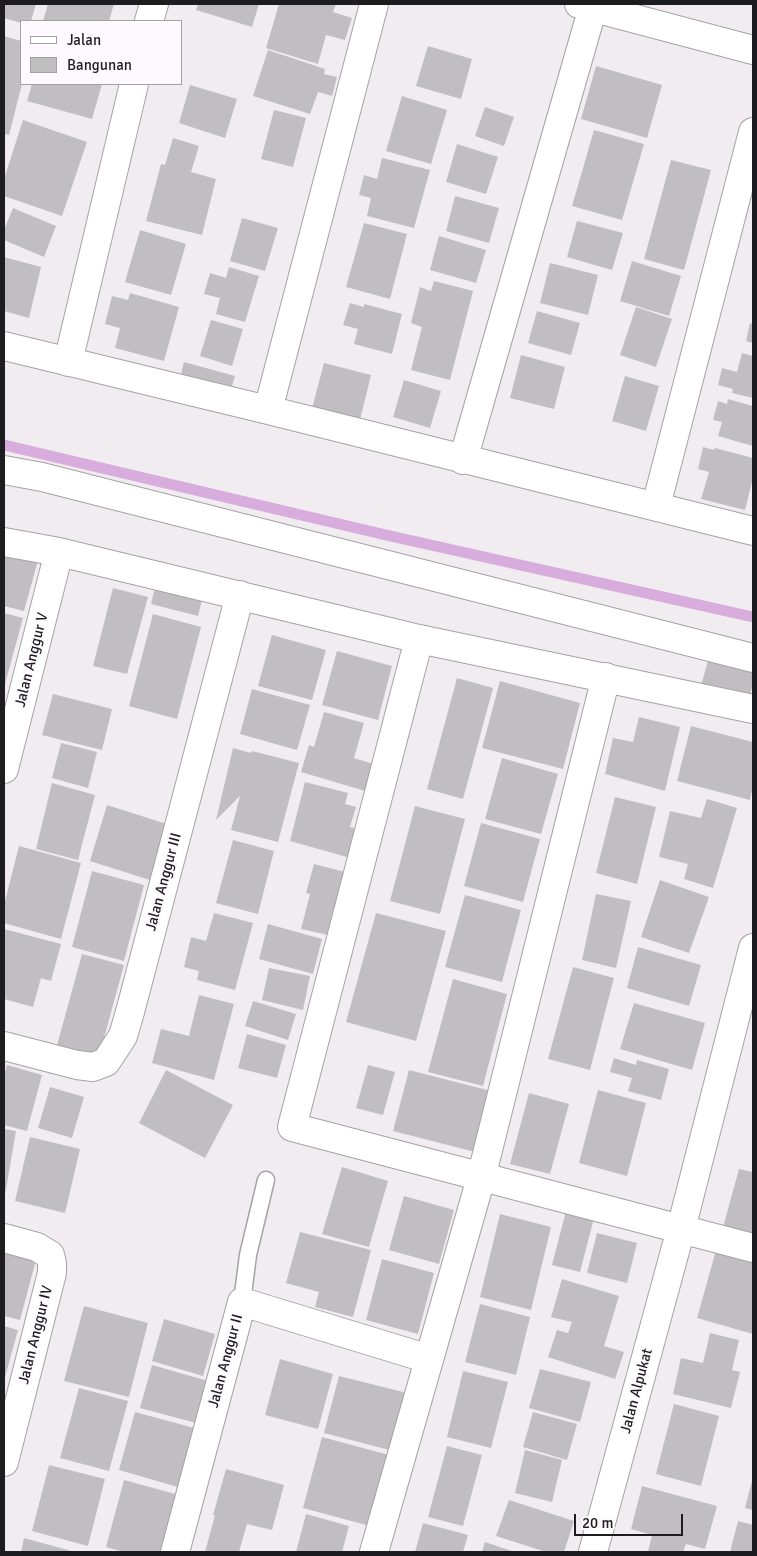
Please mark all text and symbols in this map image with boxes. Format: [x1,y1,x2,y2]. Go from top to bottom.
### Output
legend [20,20,182,85]
text: Jalan [67,31,101,49]
text: Bangunan [67,56,132,74]
street label: Jalan Anggur V [12,611,52,709]
street label: Jalan Anggur III [142,831,186,933]
street label: Jalan Anggur IV [15,1284,57,1386]
street label: Jalan Anggur II [205,1312,247,1410]
street label: Jalan Alpukat [617,1347,657,1435]
scale bar [577,1504,686,1536]
text: 20 m [582,1514,613,1532]

